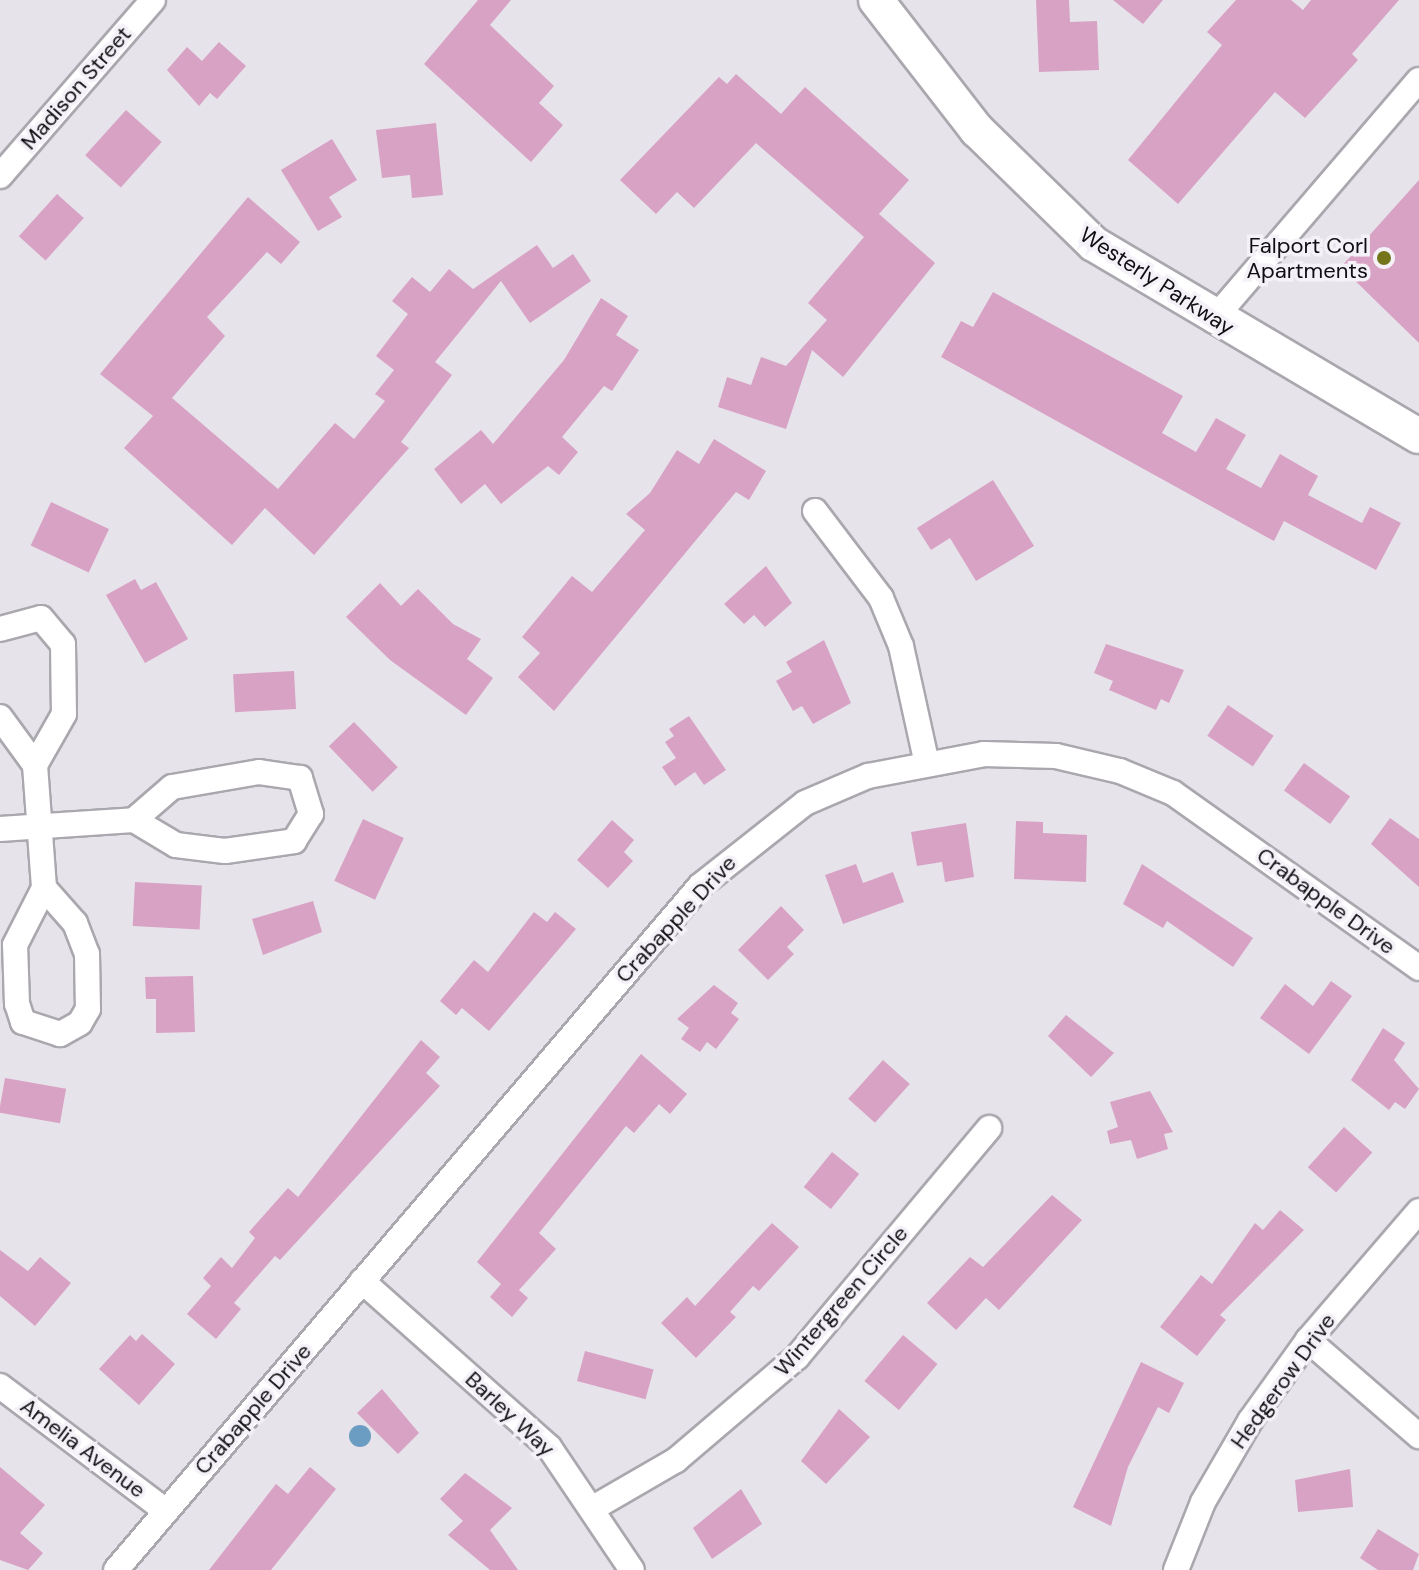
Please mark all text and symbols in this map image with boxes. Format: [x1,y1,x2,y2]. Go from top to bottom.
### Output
street label: Madison Street [15,21,137,155]
street label: Westerly Parkway [1075,221,1239,341]
place label: Falport Corl Apartments [1246,232,1368,284]
marker: Falport Corl Apartments [1375,249,1393,267]
street label: Crabapple Drive [1252,842,1400,960]
street label: Crabapple Drive [610,850,742,988]
street label: Wintergreen Circle [769,1221,913,1381]
street label: Hedgerow Drive [1225,1308,1341,1454]
street label: Crabapple Drive [189,1338,317,1480]
street label: Barley Way [460,1366,560,1462]
street label: Amelia Avenue [15,1392,151,1504]

